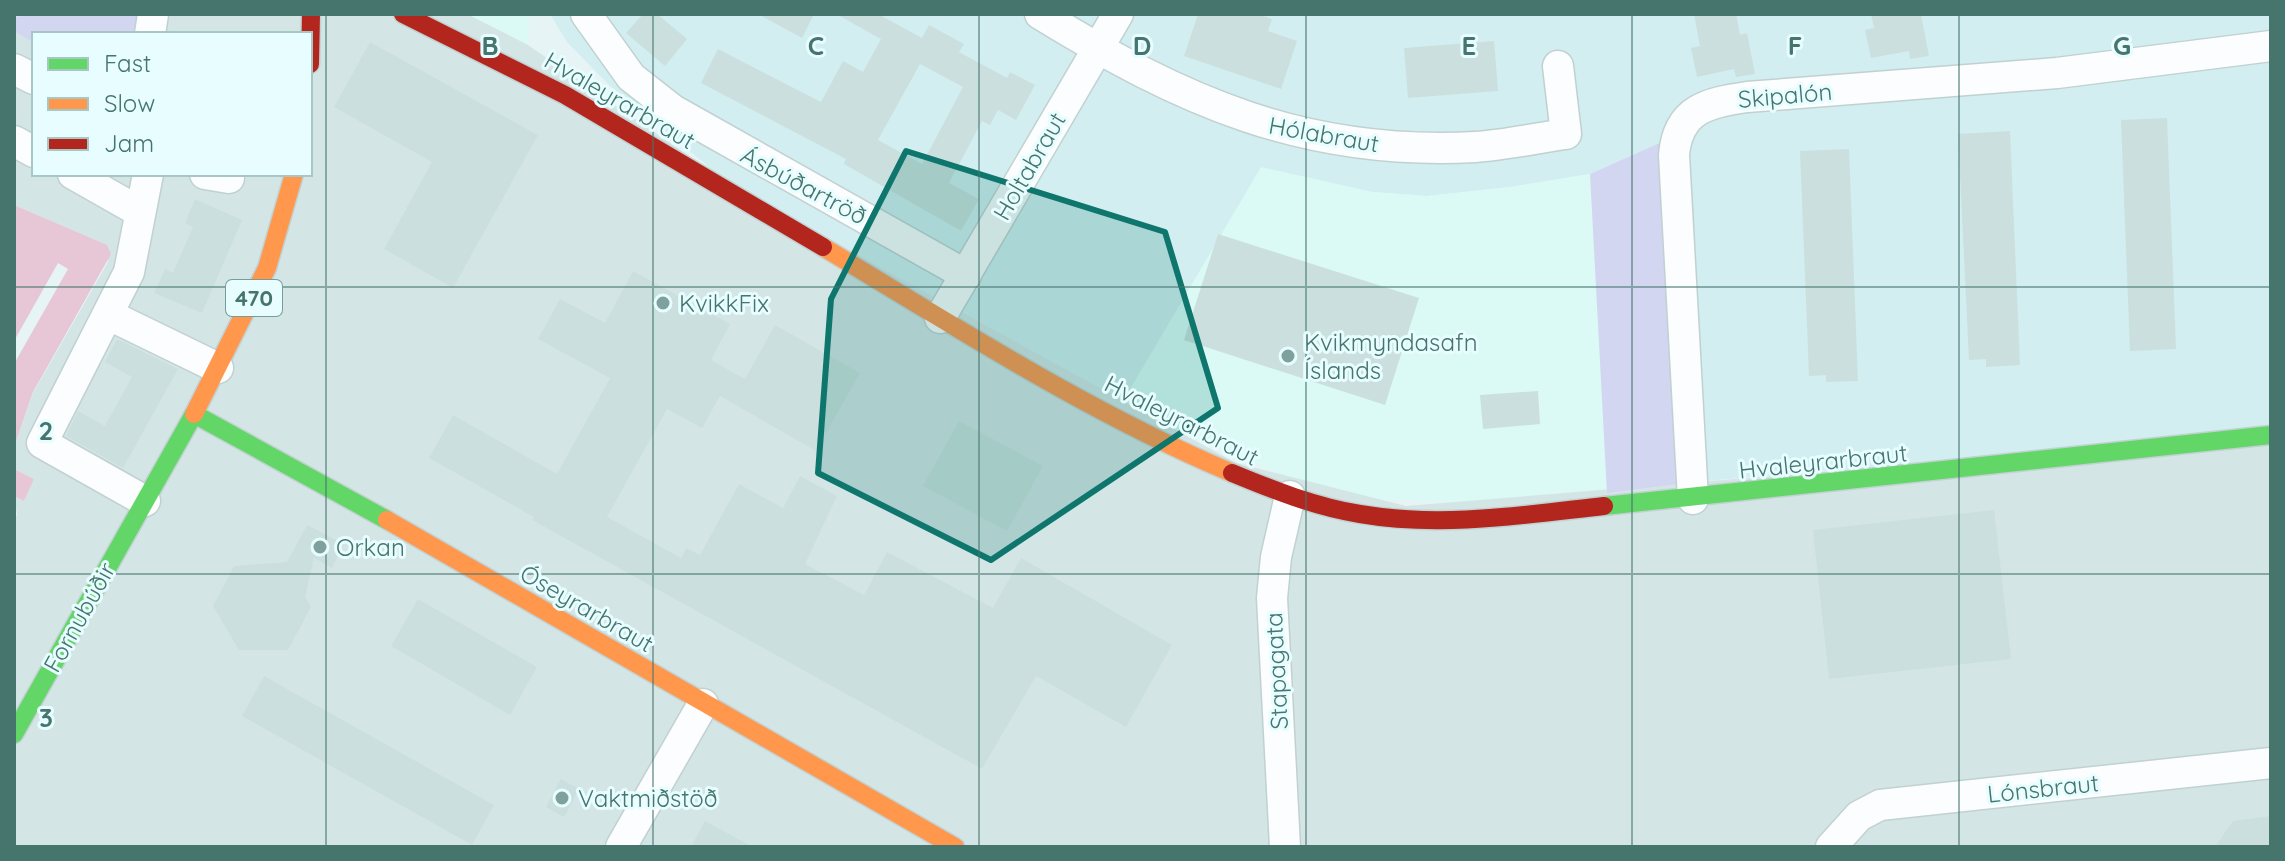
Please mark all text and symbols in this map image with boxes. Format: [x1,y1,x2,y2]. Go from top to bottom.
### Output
text: B [481,29,499,62]
text: C [808,29,824,62]
text: D [1133,29,1151,62]
text: E [1462,29,1476,62]
text: F [1788,29,1802,62]
text: G [2113,29,2131,62]
legend [32,32,312,176]
street label: Hvaleyrarbraut [539,45,701,155]
text: Fast [104,48,151,78]
street label: Skipalón [1737,76,1833,114]
text: Slow [104,88,155,118]
street label: Holtabraut [986,107,1072,225]
street label: Hólabraut [1267,110,1381,158]
text: Jam [104,128,154,158]
street label: Ásbúðartröð [736,139,872,231]
road number: 470 [226,280,282,316]
place label: KvikkFix [679,288,769,318]
marker: KvikkFix [654,294,672,312]
place label: Kvikmyndasafn Íslands [1304,327,1478,385]
marker: Kvikmyndasafn Íslands [1279,347,1297,365]
street label: Hvaleyrarbraut [1100,368,1264,472]
text: 2 [39,414,53,447]
street label: Hvaleyrarbraut [1737,437,1909,485]
place label: Orkan [336,532,405,562]
marker: Orkan [311,538,329,556]
street label: Fornubúðir [37,557,121,677]
street label: Óseyrarbraut [515,558,659,658]
street label: Stapagata [1258,612,1294,730]
text: 3 [39,701,53,734]
street label: Lónsbraut [1986,767,2100,809]
place label: Vaktmiðstöð [578,783,718,813]
marker: Vaktmiðstöð [553,789,571,807]

